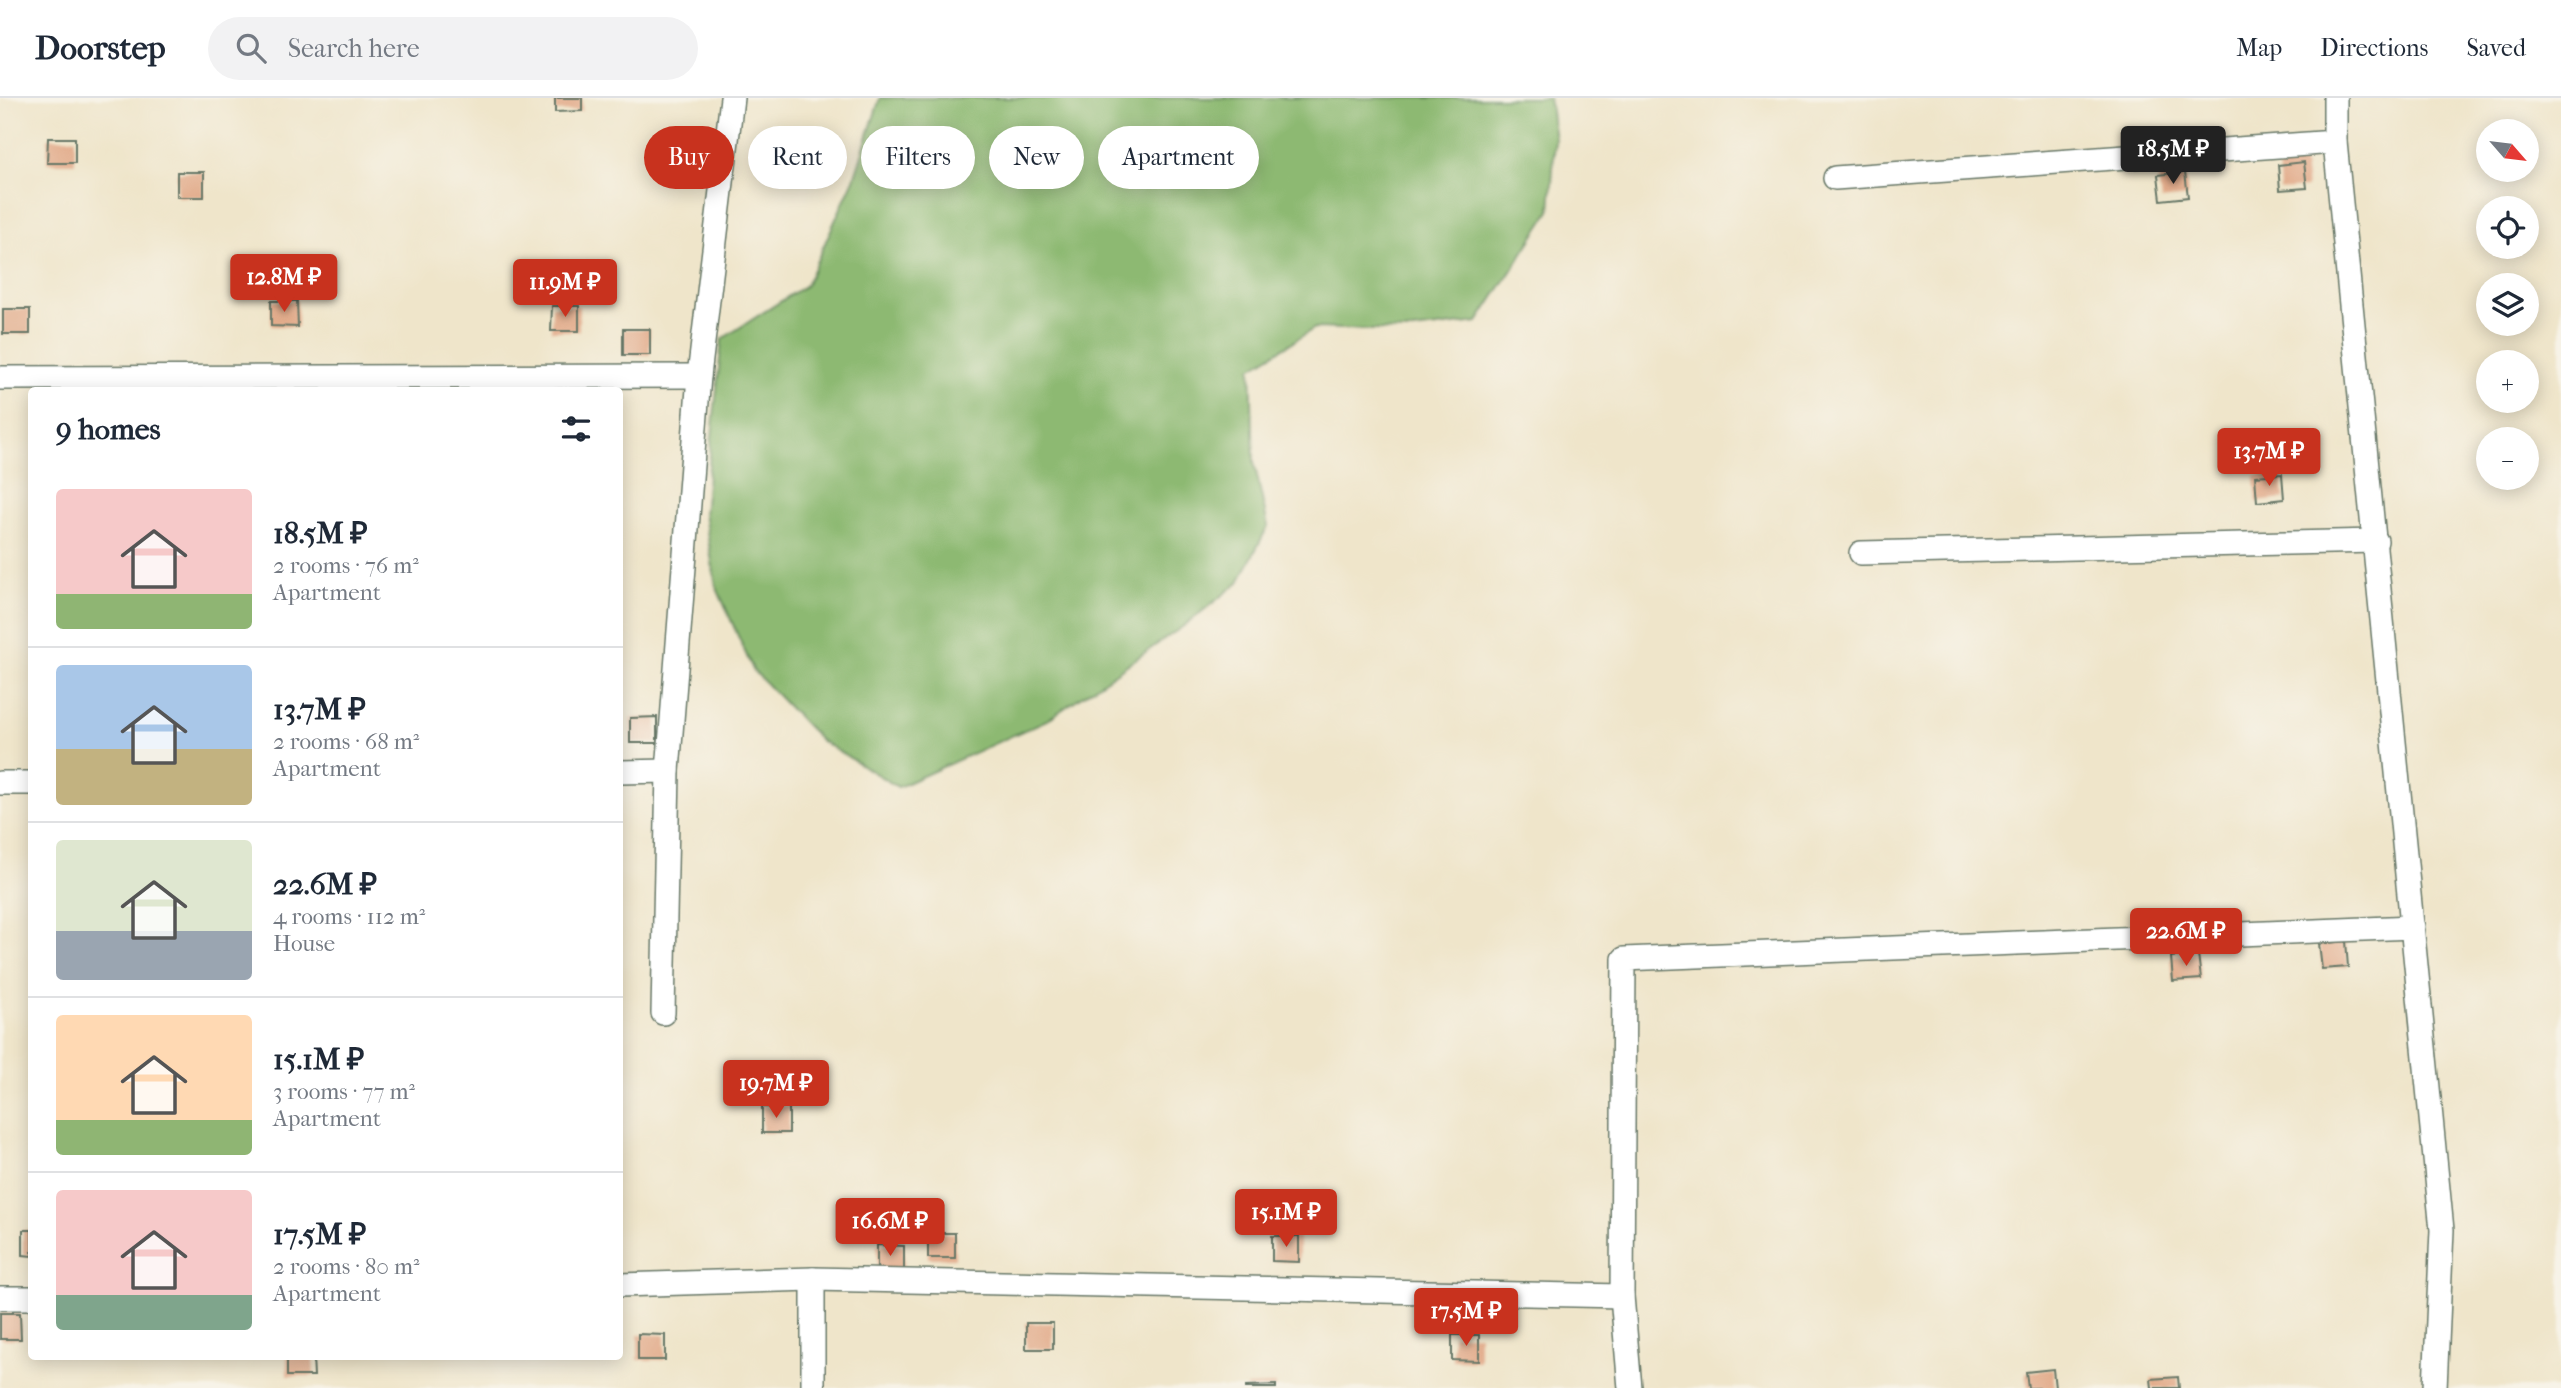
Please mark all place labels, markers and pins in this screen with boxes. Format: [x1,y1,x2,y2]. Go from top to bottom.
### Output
pin: 18.5M ₽ [2108,126,2238,186]
pin: 12.8M ₽ [219,254,349,314]
pin: 11.9M ₽ [500,260,630,319]
pin: 13.7M ₽ [2204,428,2334,488]
pin: 22.6M ₽ [2121,908,2251,968]
pin: 19.7M ₽ [711,1060,841,1120]
pin: 15.1M ₽ [1221,1190,1351,1249]
pin: 16.6M ₽ [825,1198,955,1258]
pin: 17.5M ₽ [1401,1288,1531,1348]

